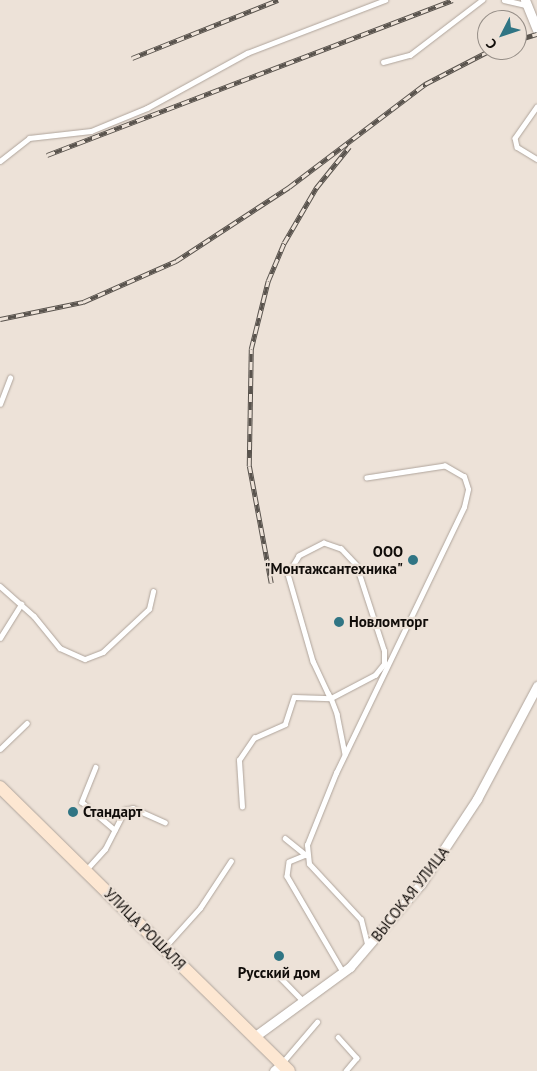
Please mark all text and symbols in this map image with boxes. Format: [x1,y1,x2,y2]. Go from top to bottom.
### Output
north arrow [477,10,527,60]
text: С [482,35,501,53]
place label: ООО "Монтажсантехника" [264,542,403,577]
marker: ООО "Монтажсантехника" [407,554,419,566]
place label: Новломторг [349,613,428,631]
marker: Новломторг [333,616,345,628]
place label: Стандарт [83,803,142,821]
marker: Стандарт [67,806,79,818]
street label: ВЫСОКАЯ УЛИЦА [367,843,453,945]
street label: УЛИЦА РОШАЛЯ [100,884,190,974]
marker: Русский дом [273,950,285,962]
place label: Русский дом [238,964,320,982]

